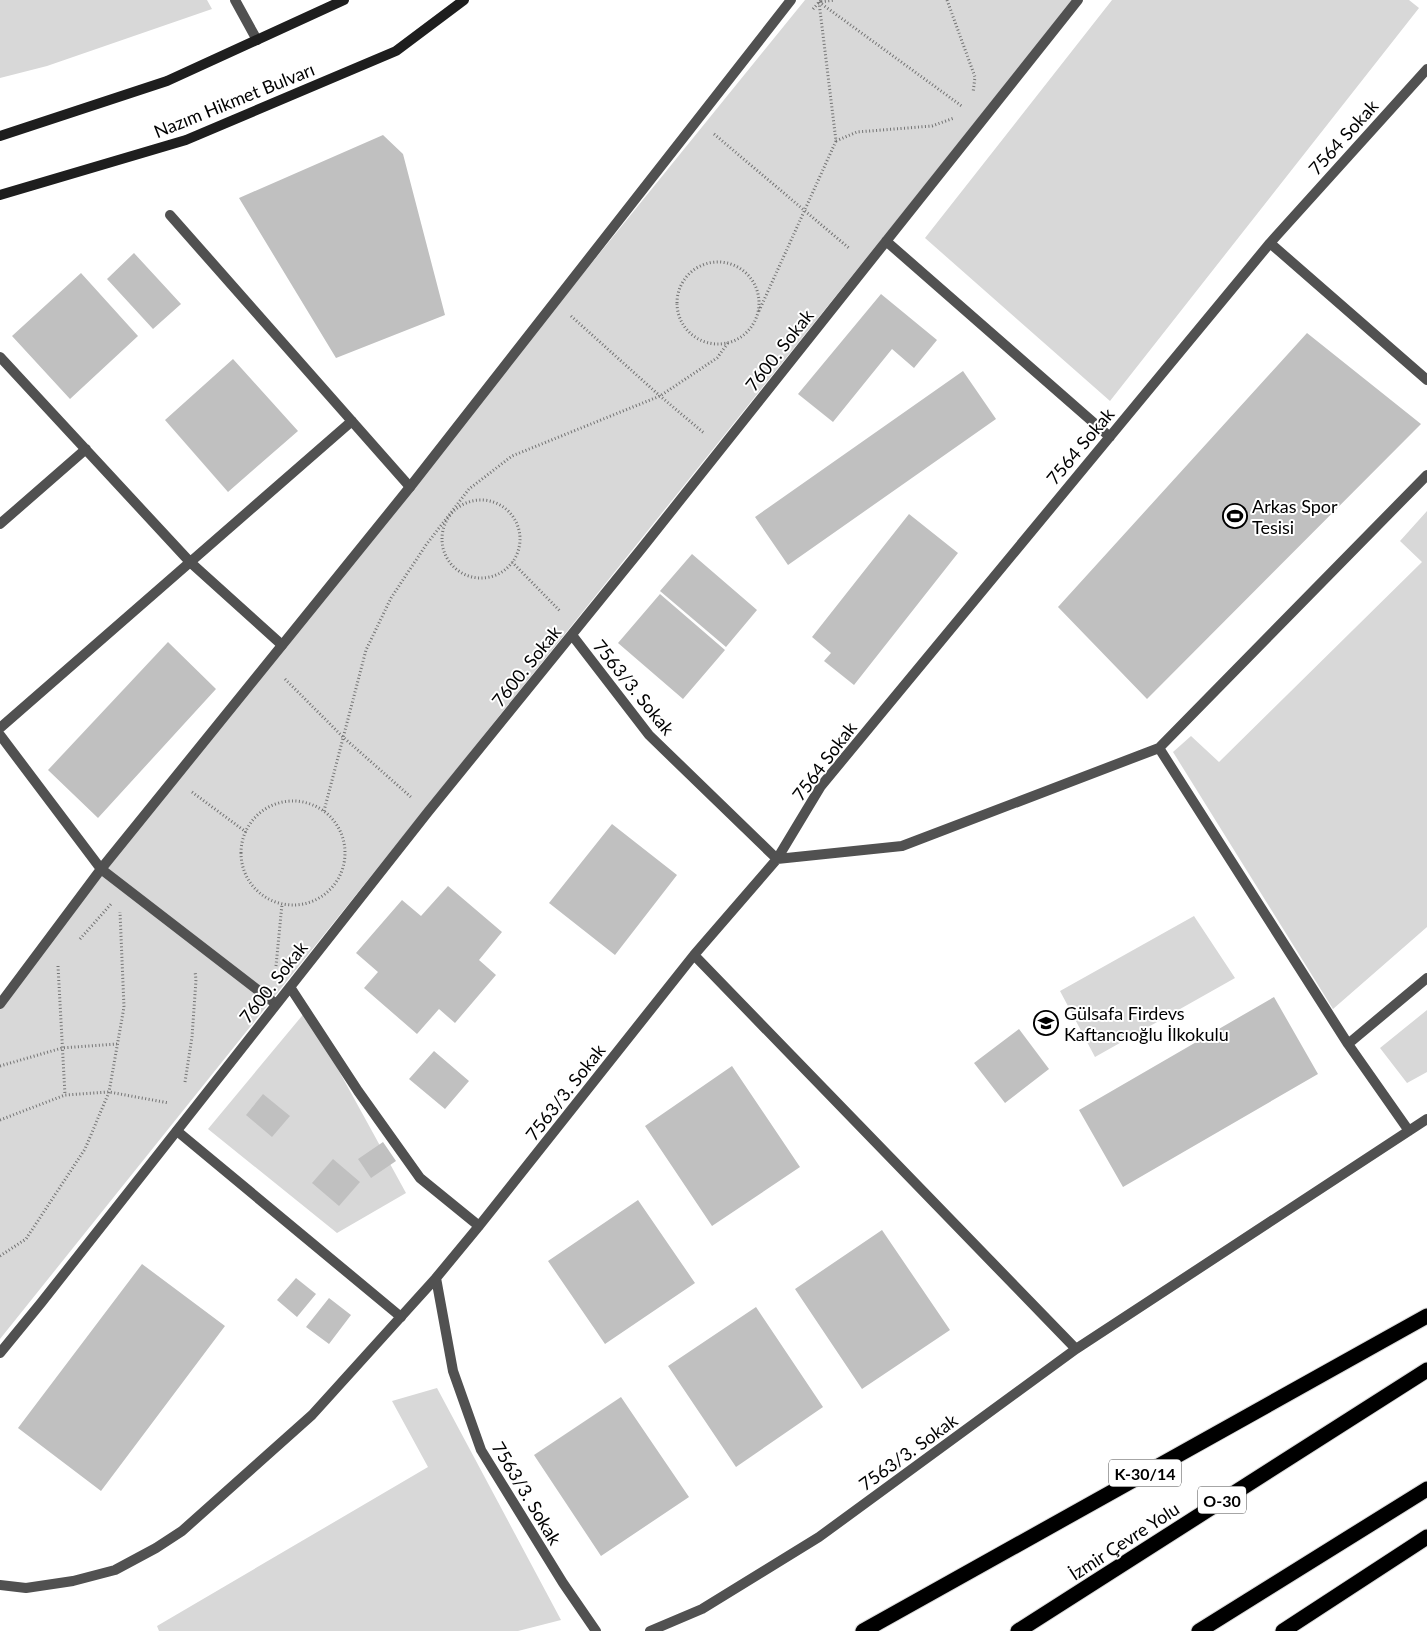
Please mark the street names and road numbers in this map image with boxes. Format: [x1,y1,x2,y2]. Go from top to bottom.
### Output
street label: Nazım Hikmet Bulvarı [150,58,318,142]
street label: 7564 Sokak [1304,94,1383,179]
street label: 7600. Sokak [740,304,818,395]
street label: 7564 Sokak [1042,402,1119,489]
street label: 7600. Sokak [487,620,566,711]
street label: 7563/3. Sokak [589,635,680,740]
street label: 7564 Sokak [787,716,861,805]
street label: 7600. Sokak [234,936,312,1027]
street label: 7563/3. Sokak [521,1039,610,1145]
street label: 7563/3. Sokak [854,1408,962,1495]
street label: 7563/3. Sokak [488,1437,567,1549]
road number: K-30/14 [1109,1460,1181,1486]
road number: O-30 [1198,1486,1246,1514]
street label: İzmir Çevre Yolu [1065,1497,1183,1585]

